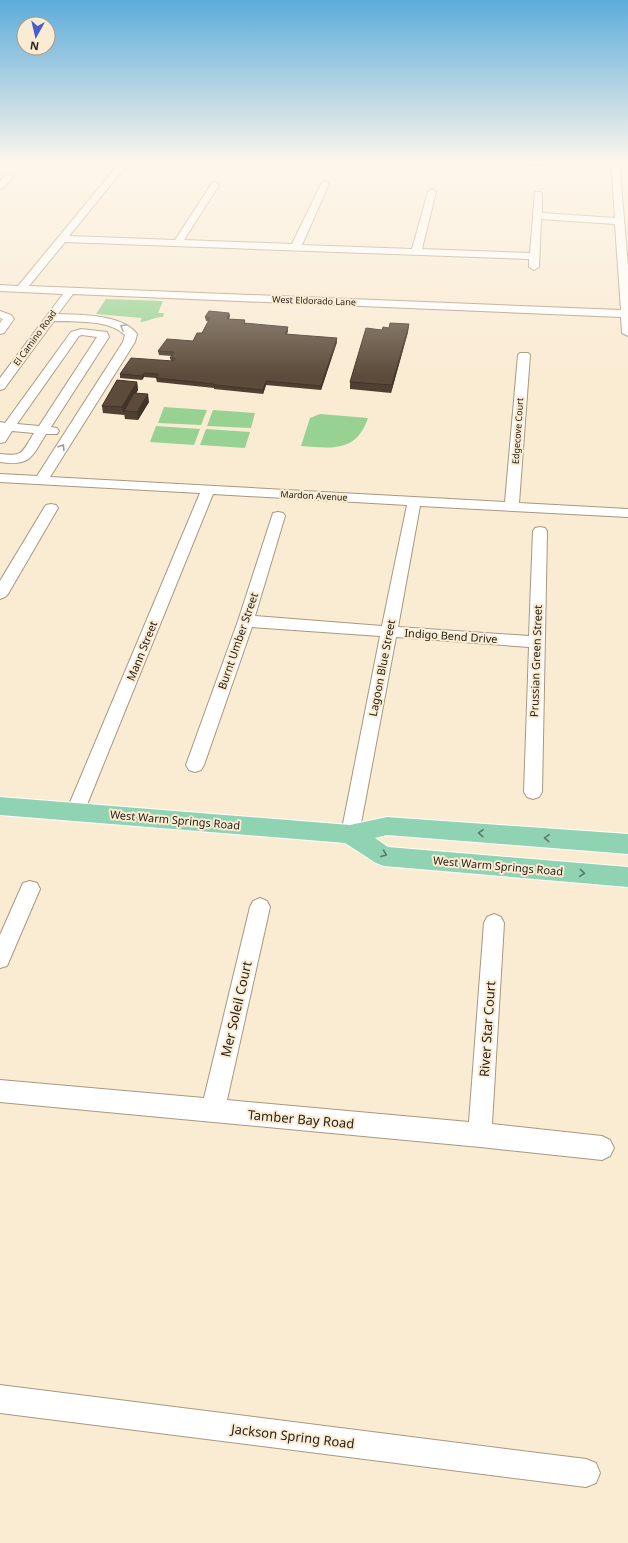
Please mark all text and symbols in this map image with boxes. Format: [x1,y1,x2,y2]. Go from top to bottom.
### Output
north arrow [16,16,56,56]
text: N [29,38,40,54]
street label: West Eldorado Lane [272,293,356,308]
street label: El Camino Road [10,307,59,368]
one-way arrow [119,325,127,332]
street label: Edgecove Court [509,397,526,465]
one-way arrow [58,445,65,452]
street label: Mardon Avenue [280,487,348,504]
street label: Burnt Umber Street [214,590,261,691]
street label: Prussian Green Street [526,605,545,717]
street label: Lagoon Blue Street [365,618,398,718]
street label: Mann Street [123,619,160,683]
street label: Indigo Bend Drive [404,625,498,646]
street label: West Warm Springs Road [109,806,241,833]
one-way arrow [478,828,484,837]
one-way arrow [544,833,550,842]
one-way arrow [380,849,387,857]
street label: West Warm Springs Road [432,852,564,879]
one-way arrow [579,868,585,877]
street label: Mer Soleil Court [216,959,256,1059]
street label: River Star Court [475,980,499,1078]
street label: Tamber Bay Road [247,1105,355,1133]
street label: Jackson Spring Road [228,1419,356,1452]

